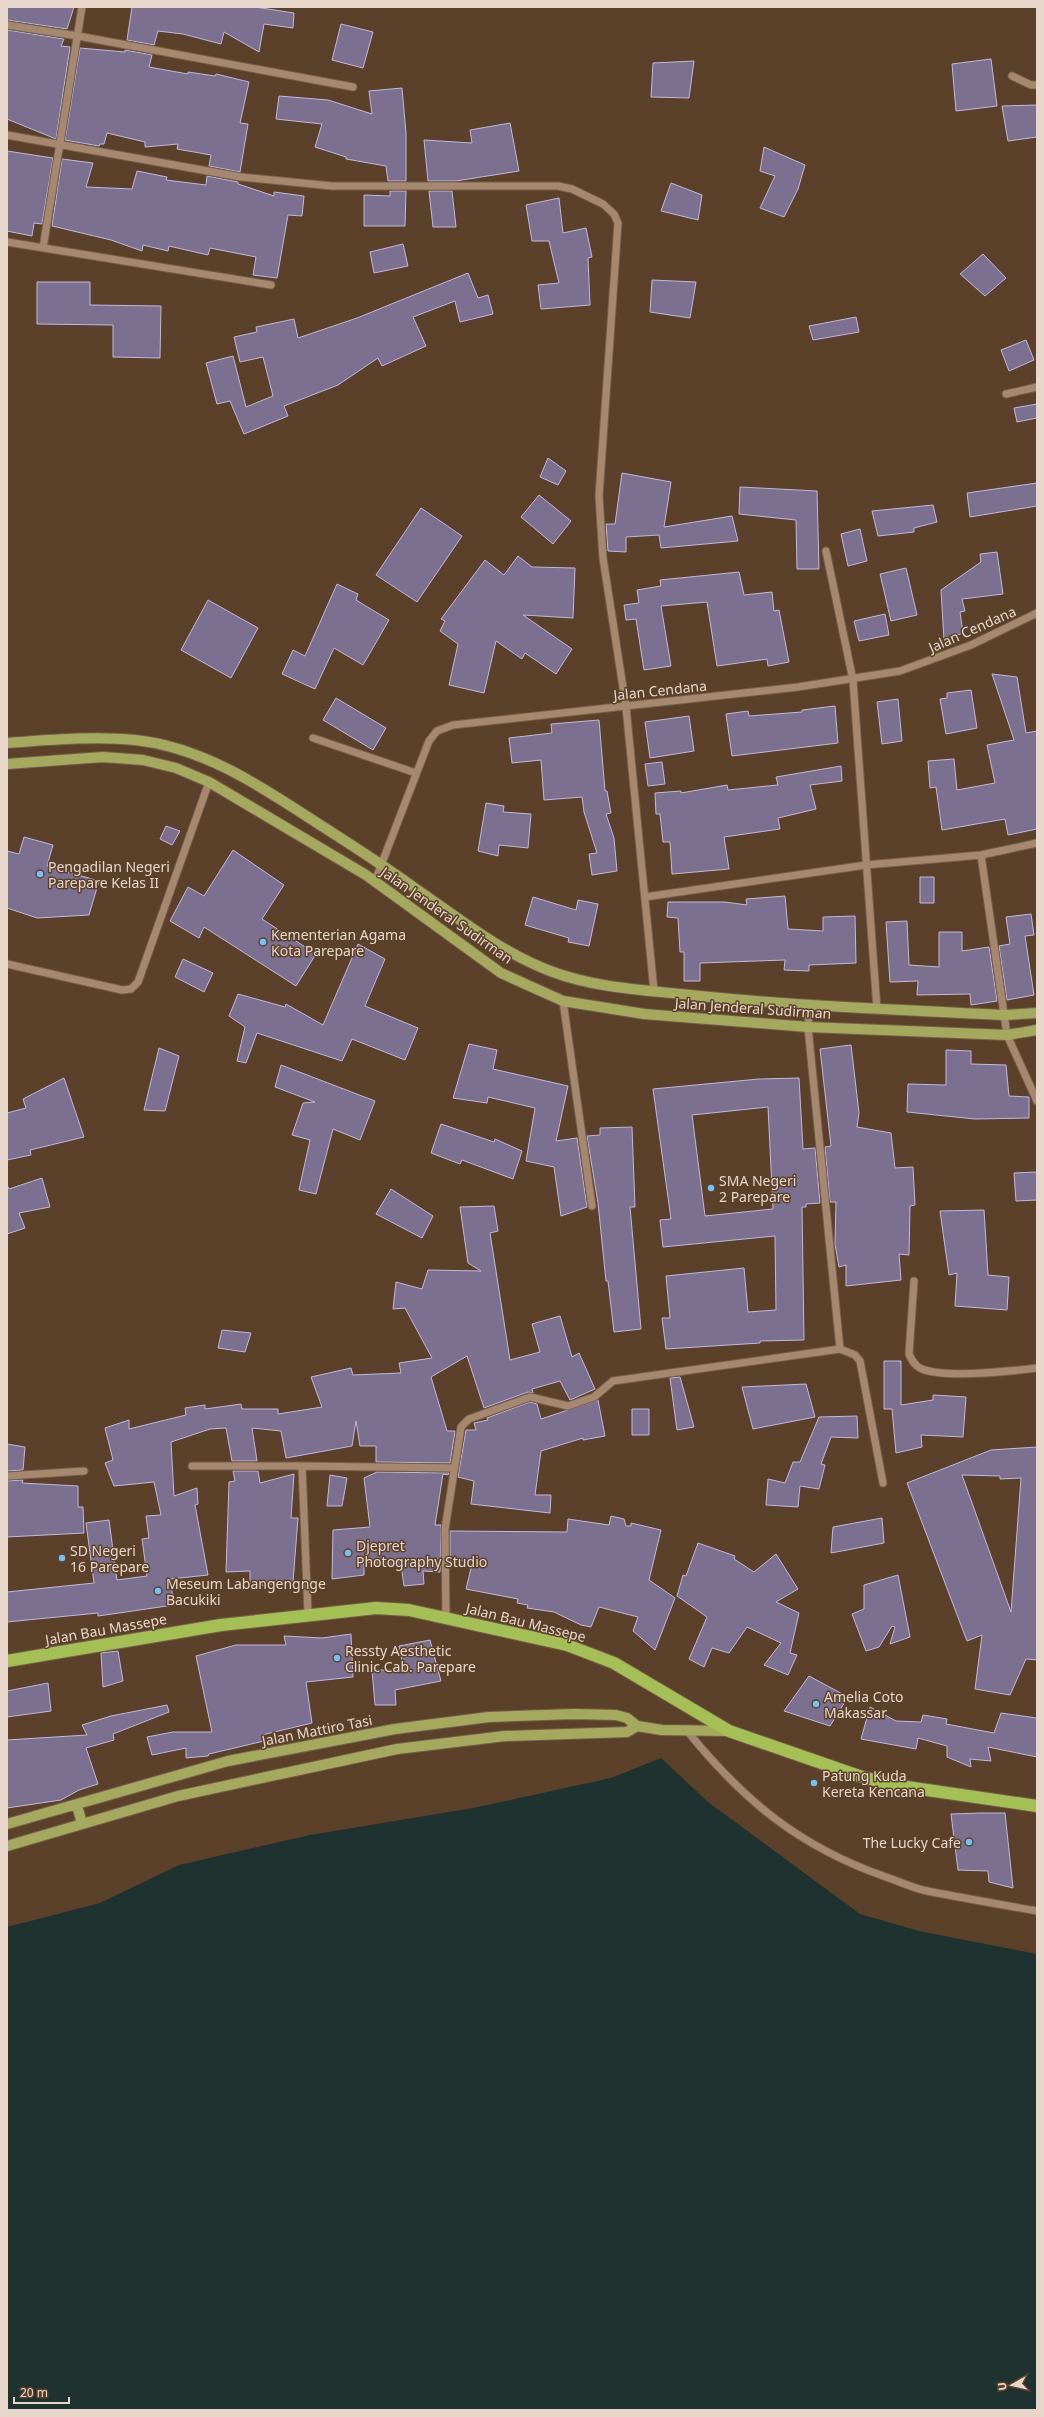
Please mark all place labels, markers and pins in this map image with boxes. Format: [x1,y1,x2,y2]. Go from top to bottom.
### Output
place label: Pengadilan Negeri Parepare Kelas II [48,857,170,892]
marker: Pengadilan Negeri Parepare Kelas II [35,869,45,879]
place label: Kementerian Agama Kota Parepare [271,925,406,960]
marker: Kementerian Agama Kota Parepare [258,937,268,947]
place label: SMA Negeri 2 Parepare [719,1171,796,1206]
marker: SMA Negeri 2 Parepare [706,1183,716,1193]
place label: Djepret Photography Studio [356,1536,487,1571]
place label: SD Negeri 16 Parepare [70,1541,149,1576]
marker: Djepret Photography Studio [343,1548,353,1558]
marker: SD Negeri 16 Parepare [57,1553,67,1563]
place label: Meseum Labangengnge Bacukiki [166,1574,326,1609]
marker: Meseum Labangengnge Bacukiki [153,1586,163,1596]
place label: Ressty Aesthetic Clinic Cab. Parepare [345,1641,476,1676]
marker: Ressty Aesthetic Clinic Cab. Parepare [332,1653,342,1663]
place label: Amelia Coto Makassar [824,1687,904,1722]
marker: Amelia Coto Makassar [811,1699,821,1709]
place label: Patung Kuda Kereta Kencana [822,1766,925,1801]
marker: Patung Kuda Kereta Kencana [809,1778,819,1788]
place label: The Lucky Cafe [863,1833,961,1852]
marker: The Lucky Cafe [964,1837,974,1847]

